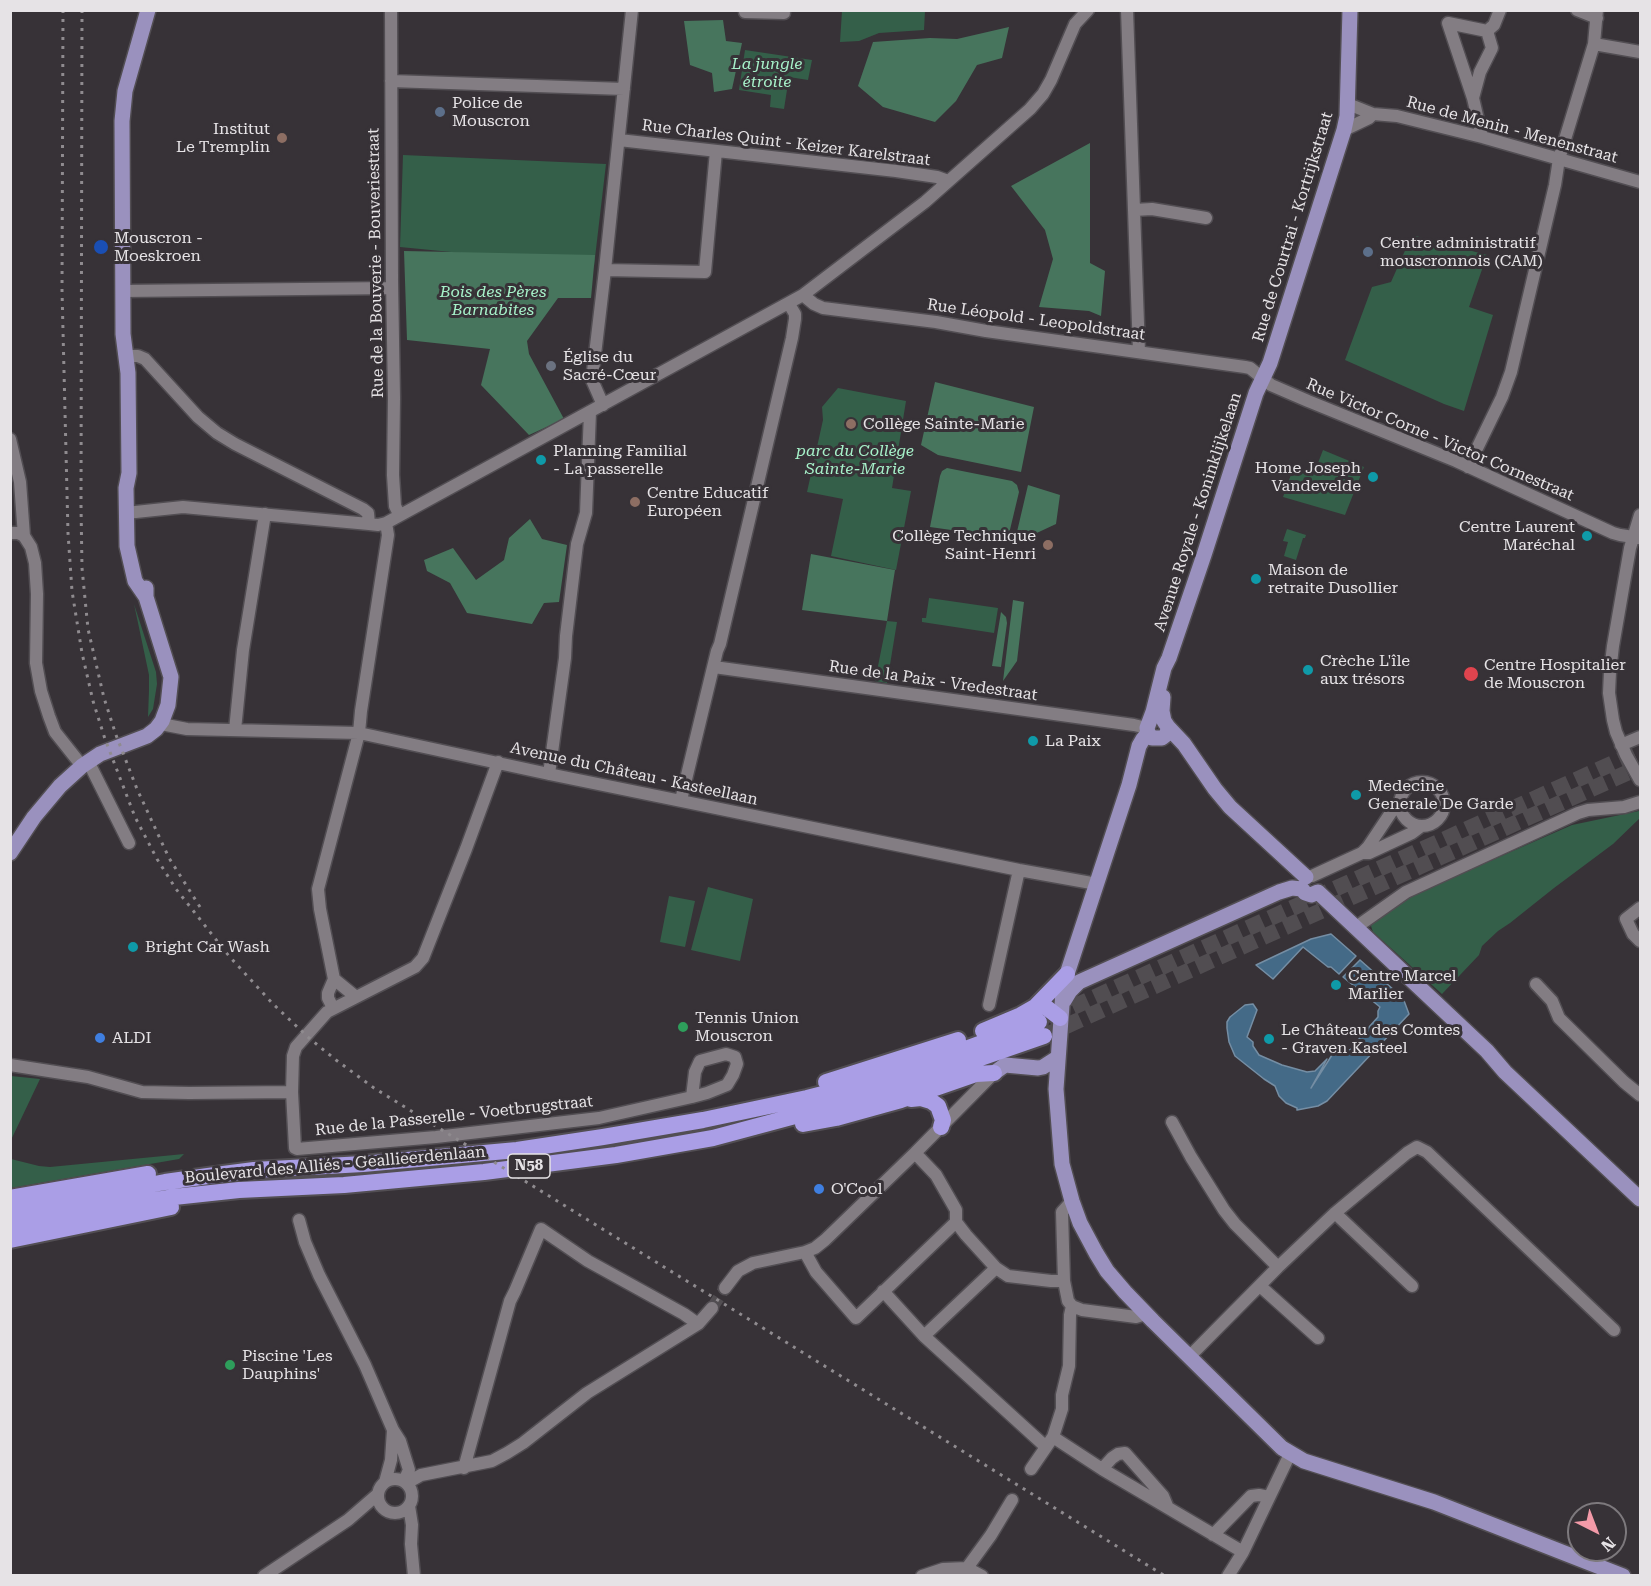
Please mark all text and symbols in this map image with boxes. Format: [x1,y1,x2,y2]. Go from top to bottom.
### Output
park label: La jungle étroite [732,54,802,92]
place label: Police de Mouscron [452,93,530,131]
street label: Rue de Menin - Menenstraat [1404,93,1620,167]
marker: Police de Mouscron [433,105,447,119]
street label: Rue de Courtrai - Kortrijkstraat [1249,110,1337,344]
street label: Rue Charles Quint - Keizer Karelstraat [641,116,931,170]
place label: Institut Le Tremplin [176,119,270,157]
street label: Rue de la Bouverie - Bouveriestraat [364,128,388,398]
marker: Institut Le Tremplin [275,131,289,145]
place label: Mouscron - Moeskroen [114,228,203,266]
place label: Centre administratif mouscronnois (CAM) [1380,233,1543,271]
marker: Mouscron - Moeskroen [92,238,110,256]
marker: Centre administratif mouscronnois (CAM) [1361,245,1375,259]
park label: Bois des Pères Barnabites [440,282,546,320]
street label: Rue Léopold - Leopoldstraat [926,295,1146,345]
place label: Église du Sacré-Cœur [563,347,656,385]
marker: Église du Sacré-Cœur [544,359,558,373]
street label: Rue Victor Corne - Victor Cornestraat [1303,375,1577,505]
street label: Avenue Royale - Koninklijkelaan [1150,390,1246,634]
place label: Collège Sainte-Marie [863,414,1025,434]
marker: Collège Sainte-Marie [844,417,858,431]
place label: Planning Familial - La passerelle [553,441,687,479]
park label: parc du Collège Sainte-Marie [796,441,914,479]
marker: Planning Familial - La passerelle [534,453,548,467]
place label: Home Joseph Vandevelde [1255,458,1361,496]
marker: Home Joseph Vandevelde [1366,470,1380,484]
place label: Centre Educatif Européen [647,483,768,521]
marker: Centre Educatif Européen [628,495,642,509]
place label: Centre Laurent Maréchal [1459,517,1575,555]
place label: Collège Technique Saint-Henri [892,526,1036,564]
marker: Centre Laurent Maréchal [1580,529,1594,543]
marker: Collège Technique Saint-Henri [1041,538,1055,552]
place label: Maison de retraite Dusollier [1268,560,1398,598]
marker: Maison de retraite Dusollier [1249,572,1263,586]
place label: Crèche L'île aux trésors [1320,651,1410,689]
place label: Centre Hospitalier de Mouscron [1484,655,1626,693]
street label: Rue de la Paix - Vredestraat [827,657,1039,705]
marker: Crèche L'île aux trésors [1301,663,1315,677]
marker: Centre Hospitalier de Mouscron [1462,665,1480,683]
place label: La Paix [1045,731,1101,751]
marker: La Paix [1026,734,1040,748]
street label: Avenue du Château - Kasteellaan [508,738,760,810]
place label: Medecine Generale De Garde [1368,776,1514,814]
marker: Medecine Generale De Garde [1349,788,1363,802]
place label: Bright Car Wash [145,937,270,957]
marker: Bright Car Wash [126,940,140,954]
place label: Centre Marcel Marlier [1348,966,1457,1004]
marker: Centre Marcel Marlier [1329,978,1343,992]
place label: Tennis Union Mouscron [695,1008,799,1046]
marker: Tennis Union Mouscron [676,1020,690,1034]
place label: Le Château des Comtes - Graven Kasteel [1281,1020,1460,1058]
place label: ALDI [112,1028,151,1048]
marker: ALDI [93,1031,107,1045]
marker: Le Château des Comtes - Graven Kasteel [1262,1032,1276,1046]
street label: Rue de la Passerelle - Voetbrugstraat [314,1092,594,1140]
street label: Boulevard des Alliés - Geallieerdenlaan [184,1142,486,1188]
road number: N58 [508,1154,550,1178]
place label: O'Cool [831,1179,882,1199]
marker: O'Cool [812,1182,826,1196]
place label: Piscine 'Les Dauphins' [242,1346,332,1384]
marker: Piscine 'Les Dauphins' [223,1358,237,1372]
north arrow [1567,1502,1627,1562]
text: N [1597,1533,1619,1555]

